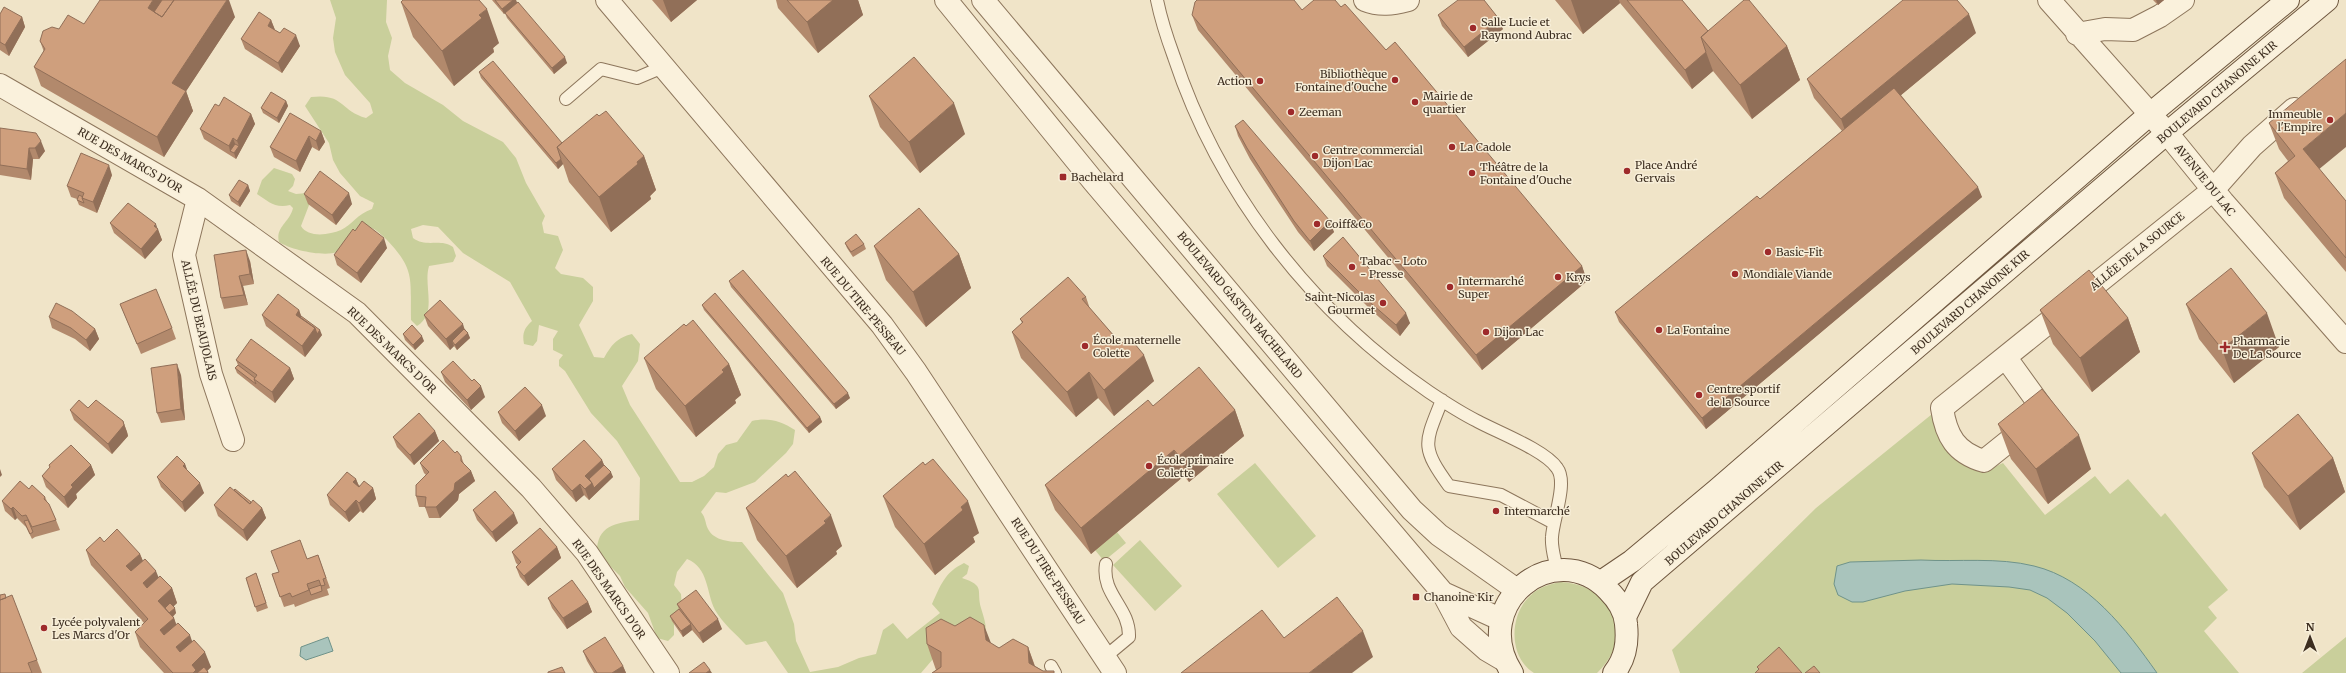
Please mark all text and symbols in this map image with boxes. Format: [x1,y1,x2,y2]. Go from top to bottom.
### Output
place label: Salle Lucie et Raymond Aubrac [1481,15,1572,42]
marker: Salle Lucie et Raymond Aubrac [1468,23,1478,33]
street label: BOULEVARD CHANOINE KIR [2154,38,2280,146]
place label: Bibliothèque Fontaine d'Ouche [1295,67,1387,94]
place label: Action [1216,74,1253,88]
marker: Bibliothèque Fontaine d'Ouche [1390,75,1400,85]
marker: Action [1255,76,1265,86]
place label: Mairie de quartier [1423,89,1473,116]
marker: Mairie de quartier [1410,97,1420,107]
place label: Zeeman [1299,105,1343,119]
marker: Zeeman [1286,107,1296,117]
place label: Immeuble l'Empire [2268,107,2322,134]
marker: Immeuble l'Empire [2325,115,2335,125]
street label: RUE DES MARCS D'OR [75,124,185,196]
place label: La Cadole [1460,140,1511,154]
street label: AVENUE DU LAC [2171,140,2238,219]
marker: La Cadole [1447,142,1457,152]
place label: Centre commercial Dijon Lac [1323,143,1423,170]
marker: Centre commercial Dijon Lac [1310,151,1320,161]
place label: Place André Gervais [1635,158,1698,185]
place label: Théâtre de la Fontaine d'Ouche [1480,160,1572,187]
marker: Place André Gervais [1622,166,1632,176]
marker: Théâtre de la Fontaine d'Ouche [1467,168,1477,178]
place label: Bachelard [1071,170,1124,184]
marker: Bachelard [1058,172,1068,182]
street label: ALLÉE DE LA SOURCE [2086,209,2187,294]
place label: Coiff&Co [1325,217,1373,231]
marker: Coiff&Co [1312,219,1322,229]
street label: BOULEVARD GASTON BACHELARD [1174,229,1306,381]
place label: Basic-Fit [1776,245,1824,259]
marker: Basic-Fit [1763,247,1773,257]
street label: BOULEVARD CHANOINE KIR [1908,247,2032,357]
street label: RUE DU TIRE-PESSEAU [818,254,908,358]
place label: Tabac - Loto - Presse [1360,254,1427,281]
street label: ALLÉE DU BEAUJOLAIS [178,257,220,382]
marker: Tabac - Loto - Presse [1347,262,1357,272]
place label: Mondiale Viande [1743,267,1832,281]
marker: Mondiale Viande [1730,269,1740,279]
place label: Krys [1566,270,1591,284]
marker: Krys [1553,272,1563,282]
place label: Intermarché Super [1458,274,1524,301]
marker: Intermarché Super [1445,282,1455,292]
place label: Saint-Nicolas Gourmet [1305,290,1376,317]
marker: Saint-Nicolas Gourmet [1378,298,1388,308]
street label: RUE DES MARCS D'OR [345,304,440,396]
place label: La Fontaine [1667,323,1730,337]
place label: Dijon Lac [1494,325,1544,339]
marker: La Fontaine [1654,325,1664,335]
marker: Dijon Lac [1481,327,1491,337]
place label: École maternelle Colette [1093,333,1181,360]
place label: Pharmacie De La Source [2233,334,2302,361]
marker: École maternelle Colette [1080,341,1090,351]
marker: Pharmacie De La Source [2220,342,2230,352]
place label: Centre sportif de la Source [1707,382,1781,409]
marker: Centre sportif de la Source [1694,390,1704,400]
place label: École primaire Colette [1157,453,1234,480]
street label: BOULEVARD CHANOINE KIR [1662,458,1786,568]
marker: École primaire Colette [1144,461,1154,471]
place label: Intermarché [1504,504,1570,518]
marker: Intermarché [1491,506,1501,516]
street label: RUE DU TIRE-PESSEAU [1008,515,1088,627]
street label: RUE DES MARCS D'OR [569,536,649,642]
place label: Chanoine Kir [1424,590,1494,604]
marker: Chanoine Kir [1411,592,1421,602]
place label: Lycée polyvalent Les Marcs d'Or [52,615,141,642]
north arrow [2290,617,2330,657]
text: N [2306,620,2315,634]
marker: Lycée polyvalent Les Marcs d'Or [39,623,49,633]

